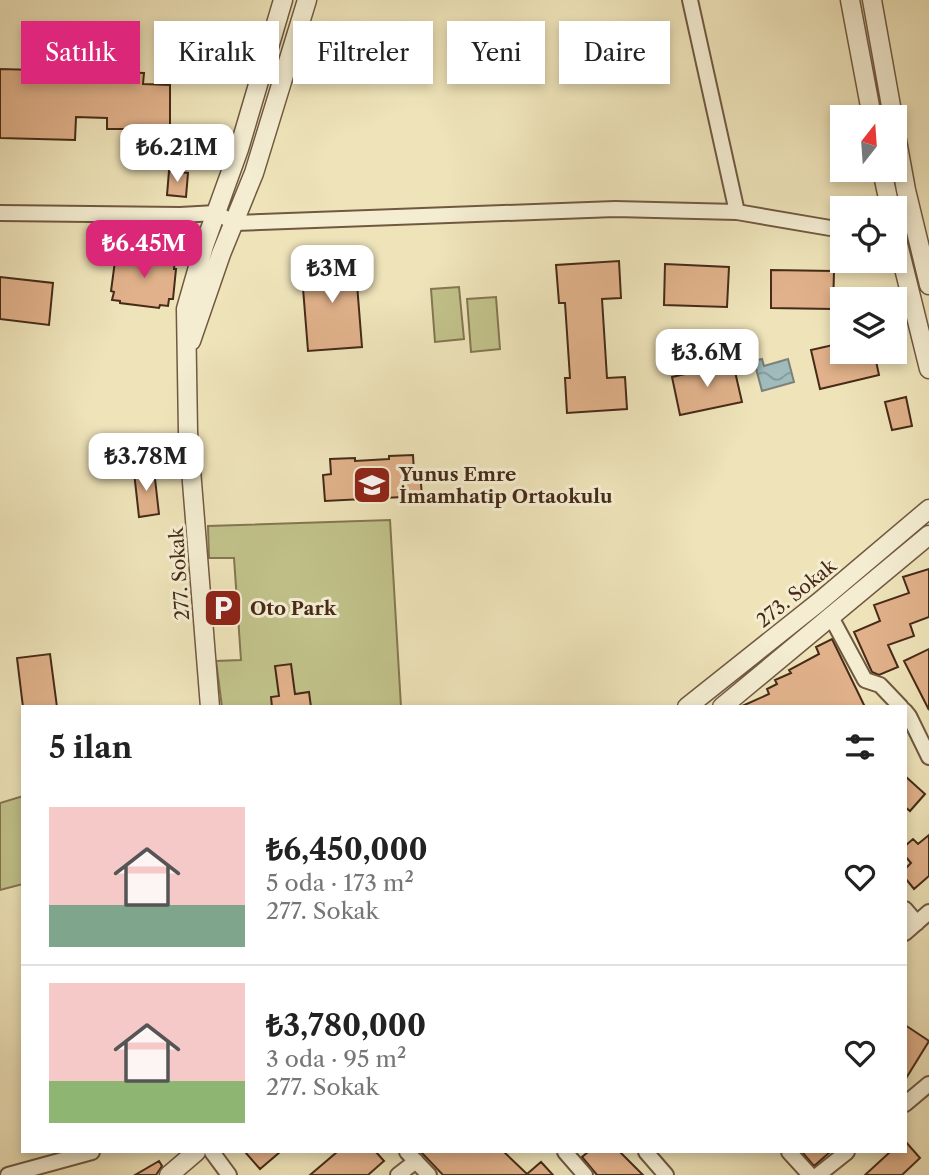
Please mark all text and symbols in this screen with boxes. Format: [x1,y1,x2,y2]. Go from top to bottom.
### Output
chip: Satılık [21,21,140,84]
chip: Kiralık [154,21,279,84]
chip: Filtreler [293,21,433,84]
chip: Yeni [447,21,545,84]
chip: Daire [559,21,670,84]
north arrow [830,105,906,182]
map controls [830,105,907,364]
pin: ₺6.21M [120,124,234,184]
text: ₺6.21M [136,133,218,161]
button: locate [830,196,907,273]
pin: ₺6.45M [87,220,201,280]
text: ₺6.45M [102,229,186,257]
pin: ₺3M [298,246,366,305]
text: ₺3M [307,254,357,282]
button: layers [830,287,907,364]
pin: ₺3.6M [658,330,756,389]
text: ₺3.6M [672,338,742,366]
pin: ₺3.78M [89,434,203,493]
text: ₺3.78M [105,442,187,470]
place label: Yunus Emre İmamhatip Ortaokulu [398,463,613,508]
school or university icon: Yunus Emre İmamhatip Ortaokulu [351,464,393,506]
street label: 277. Sokak [165,526,194,621]
street label: 273. Sokak [752,554,841,632]
parking icon: Oto Park [202,587,244,629]
place label: Oto Park [250,597,337,620]
icon: filters [841,728,879,766]
text: 5 ilan [49,729,132,766]
text: ₺6,450,000 [266,831,428,868]
icon: home [105,835,189,919]
icon: heart [841,858,879,896]
text: 5 oda · 173 m² [266,869,414,897]
text: 277. Sokak [266,897,379,925]
text: ₺3,780,000 [266,1007,426,1044]
icon: home [105,1011,189,1095]
icon: heart [841,1034,879,1072]
text: 3 oda · 95 m² [266,1045,406,1073]
text: 277. Sokak [266,1073,379,1101]

